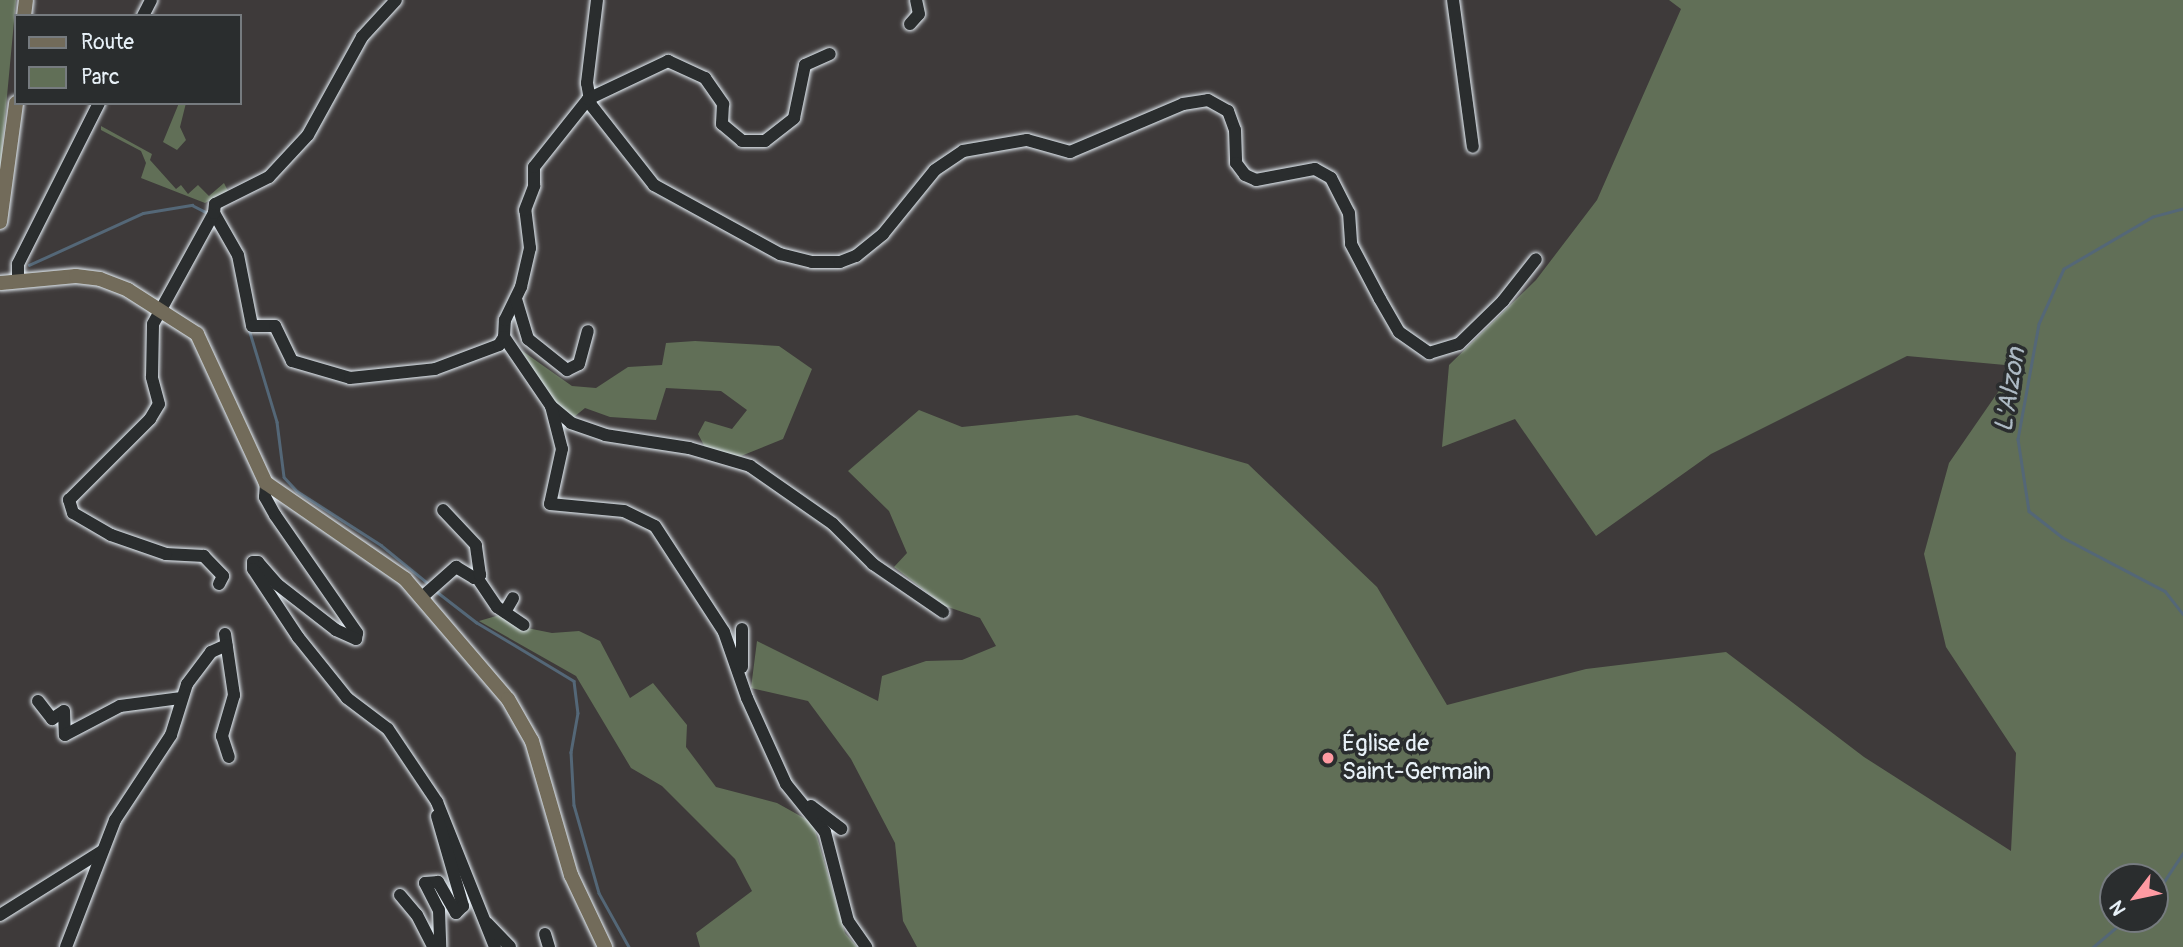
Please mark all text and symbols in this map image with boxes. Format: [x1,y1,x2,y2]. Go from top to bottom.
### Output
legend [14,14,242,105]
text: Route [81,29,134,56]
text: Parc [81,64,120,91]
water label: L'Alzon [1989,346,2033,434]
place label: Église de Saint-Germain [1342,730,1491,786]
marker: Église de Saint-Germain [1320,750,1336,766]
north arrow [2099,863,2169,933]
text: N [2104,896,2131,920]

